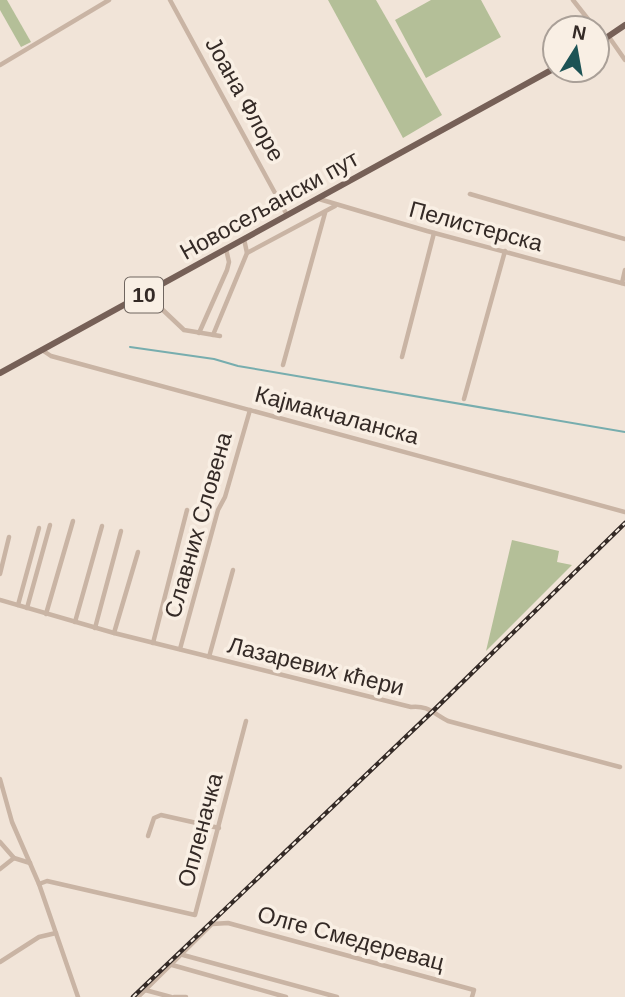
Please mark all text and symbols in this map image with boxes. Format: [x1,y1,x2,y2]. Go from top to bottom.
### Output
north arrow [541,14,611,84]
text: N [570,21,588,44]
street label: Јоана Флоре [200,32,290,166]
street label: Новосељански пут [175,145,363,265]
street label: Пелистерска [406,196,546,256]
road number: 10 [125,278,163,312]
street label: Кајмакчаланска [252,381,422,449]
street label: Славних Словена [159,429,237,621]
street label: Лазаревих кћери [225,632,407,700]
street label: Опленачка [172,770,228,890]
street label: Олге Смедеревац [255,901,447,975]

